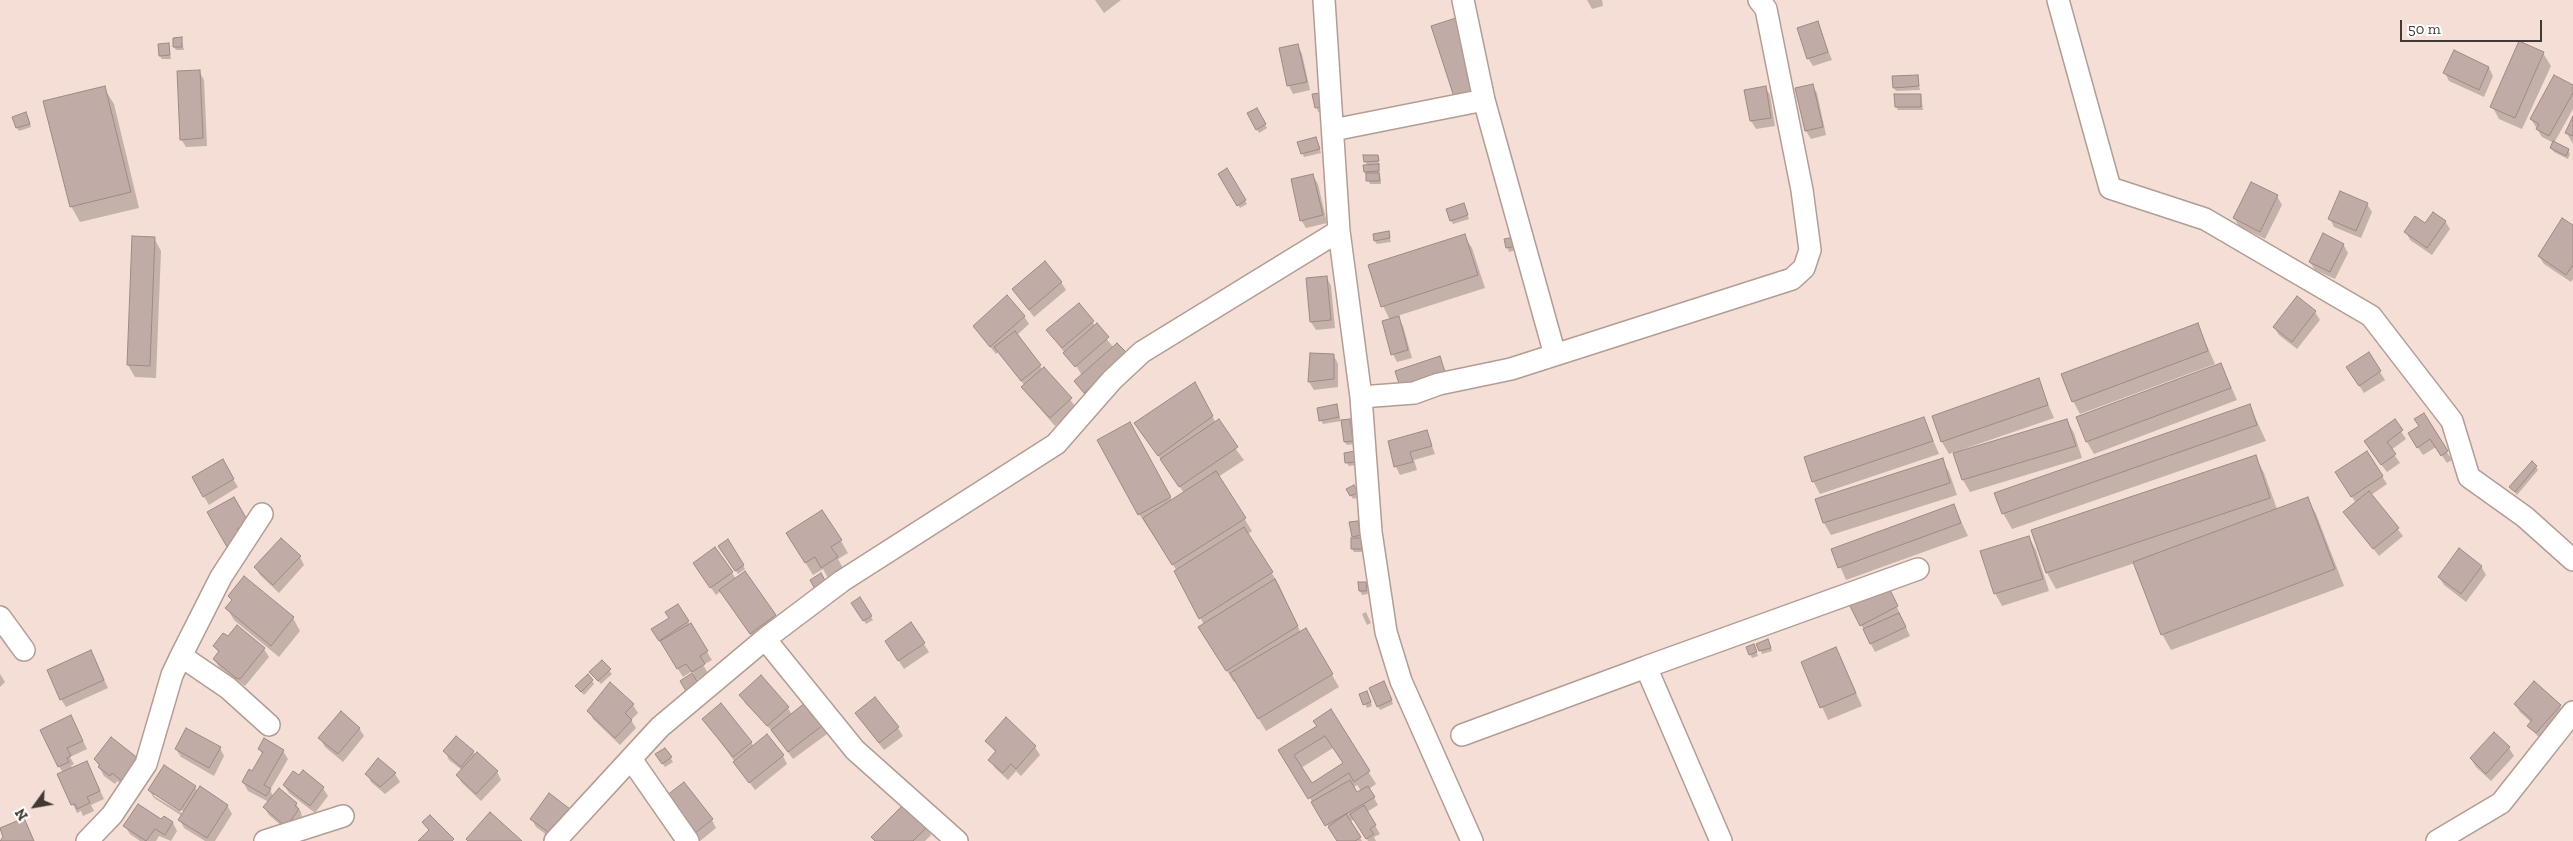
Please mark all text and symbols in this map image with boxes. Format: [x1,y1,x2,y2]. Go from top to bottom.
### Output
scale bar [2403,10,2546,42]
text: 50 m [2408,20,2441,38]
north arrow [10,781,60,831]
text: N [12,805,32,823]

